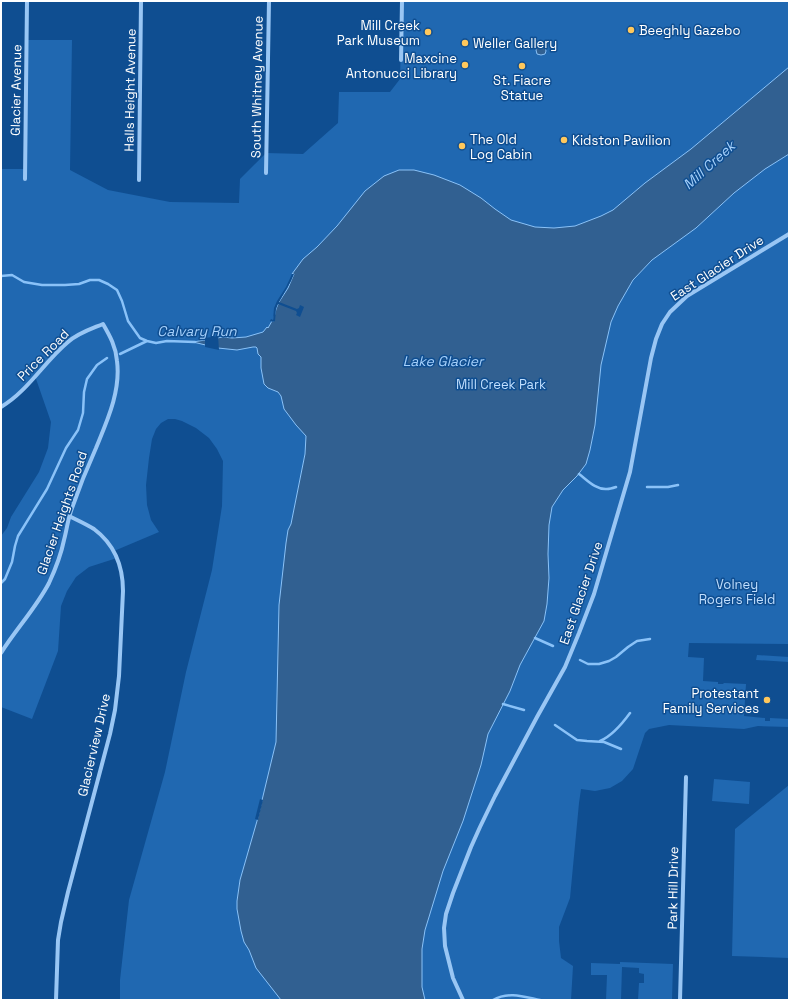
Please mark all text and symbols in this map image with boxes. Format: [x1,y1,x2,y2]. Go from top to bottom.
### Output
street label: South Whitney Avenue [247,16,267,158]
place label: Mill Creek Park Museum [337,17,420,49]
place label: Beeghly Gazebo [639,22,740,39]
marker: Beeghly Gazebo [626,25,636,35]
marker: Mill Creek Park Museum [423,27,433,37]
street label: Halls Height Avenue [120,28,140,152]
place label: Weller Gallery [473,35,557,52]
marker: Weller Gallery [460,38,470,48]
street label: Glacier Avenue [7,44,25,136]
place label: Maxcine Antonucci Library [346,50,457,82]
marker: Maxcine Antonucci Library [460,60,470,70]
marker: St. Fiacre Statue [517,61,527,71]
place label: St. Fiacre Statue [493,72,551,104]
place label: The Old Log Cabin [470,131,532,163]
place label: Kidston Pavilion [572,132,671,149]
marker: Kidston Pavilion [559,135,569,145]
water label: Mill Creek [679,136,740,193]
marker: The Old Log Cabin [457,141,467,151]
street label: East Glacier Drive [667,231,767,305]
water label: Calvary Run [157,322,237,340]
street label: Price Road [13,325,73,385]
water label: Lake Glacier [403,352,485,370]
park label: Mill Creek Park [456,376,546,393]
street label: Glacier Heights Road [33,449,91,577]
street label: East Glacier Drive [555,539,607,647]
park label: Volney Rogers Field [699,576,775,608]
place label: Protestant Family Services [663,685,759,717]
street label: Glacierview Drive [74,692,114,798]
marker: Protestant Family Services [762,695,772,705]
street label: Park Hill Drive [664,846,682,930]

